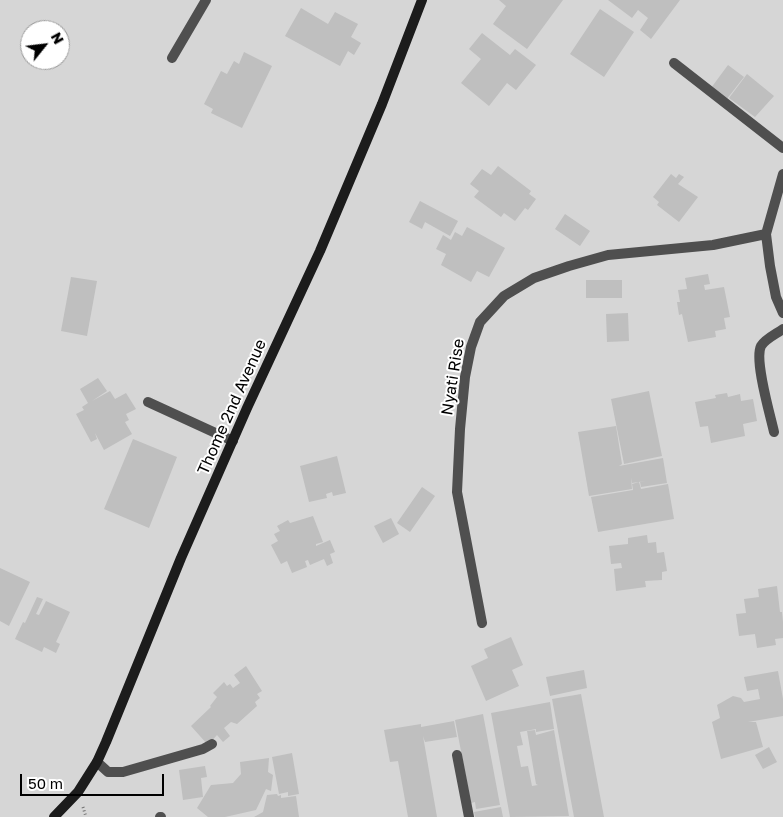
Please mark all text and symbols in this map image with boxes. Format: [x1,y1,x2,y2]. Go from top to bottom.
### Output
north arrow [20,20,70,70]
text: N [48,29,68,47]
street label: Thome 2nd Avenue [193,336,271,478]
street label: Nyati Rise [437,337,469,417]
scale bar [22,764,166,796]
text: 50 m [28,774,63,792]

